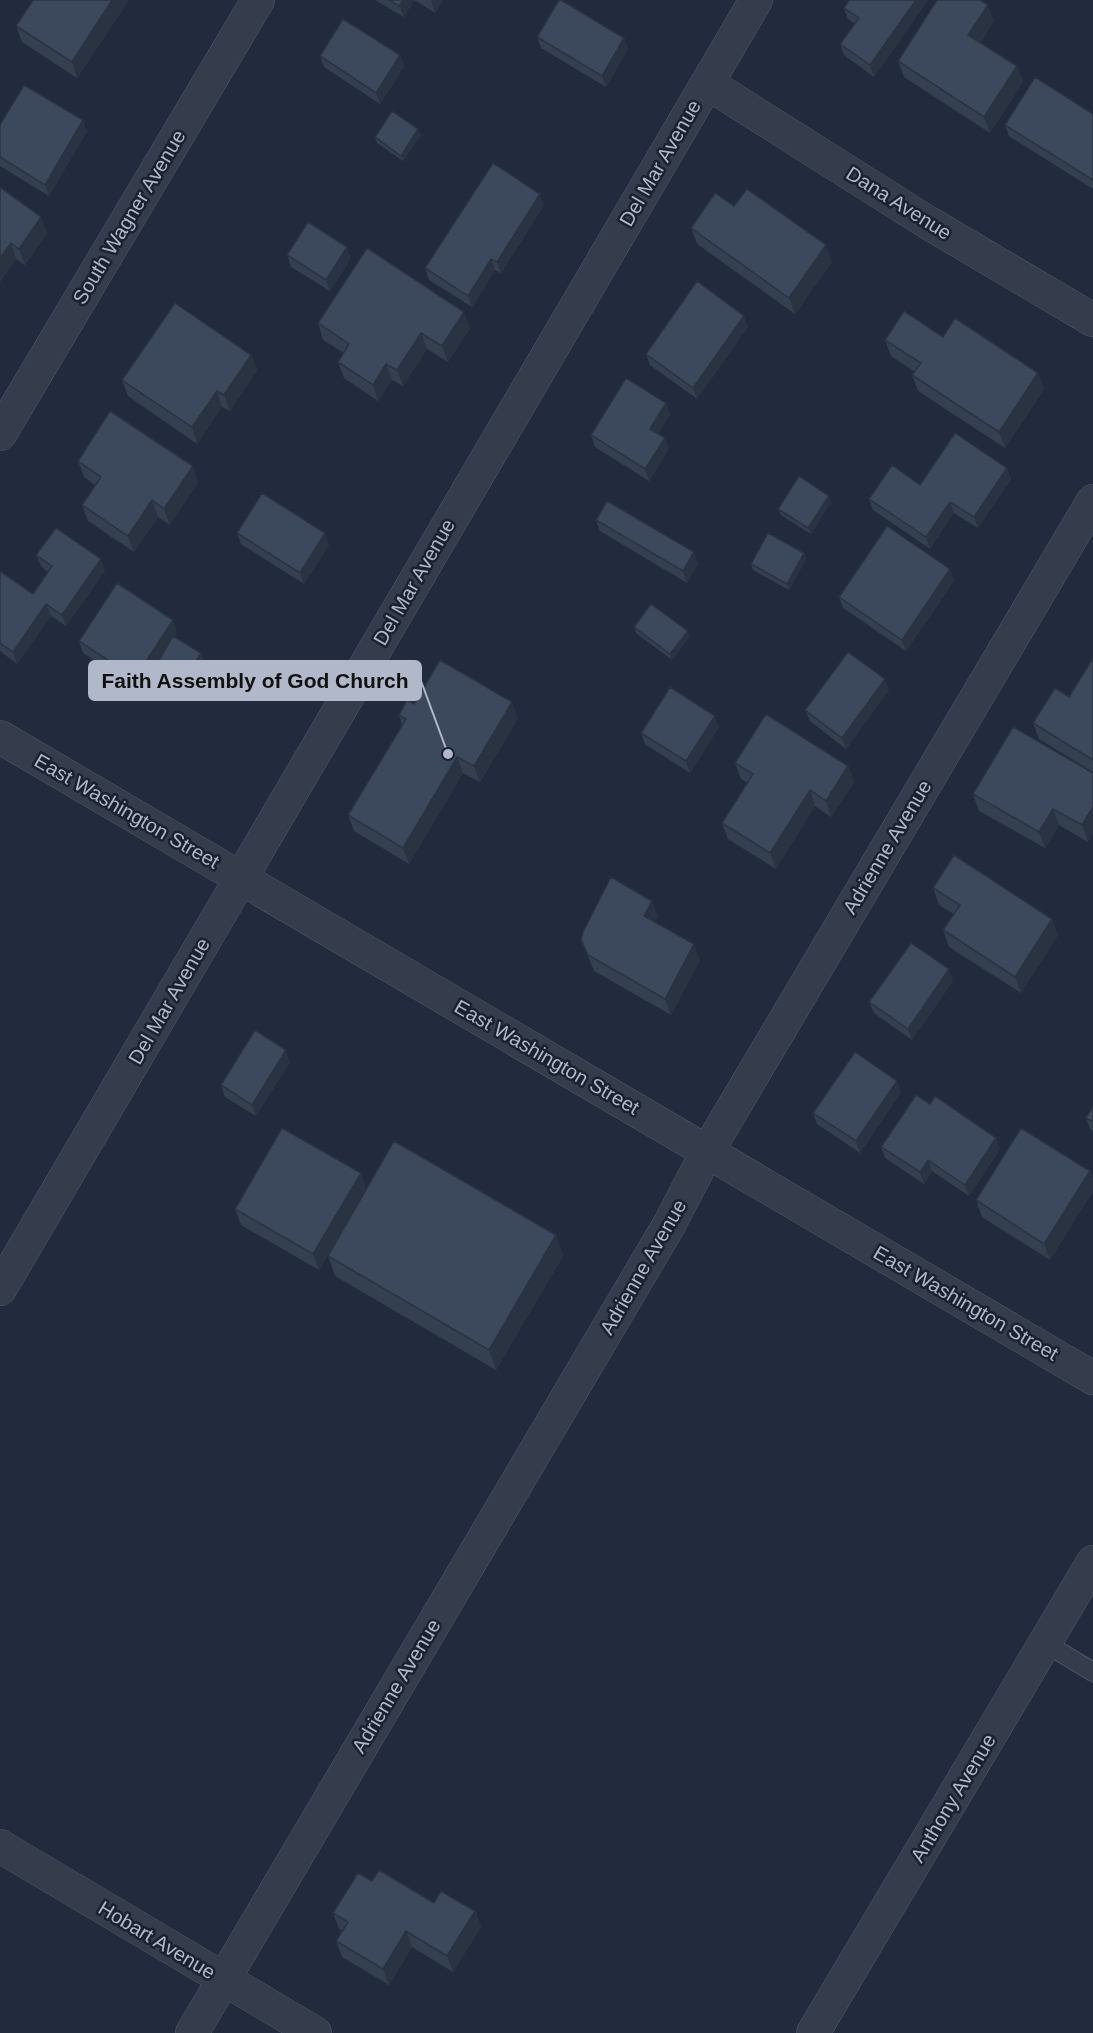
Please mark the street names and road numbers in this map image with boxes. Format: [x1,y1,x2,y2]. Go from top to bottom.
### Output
street label: Del Mar Avenue [615,96,705,230]
street label: South Wagner Avenue [68,126,190,308]
street label: Dana Avenue [842,162,956,244]
street label: Del Mar Avenue [369,515,459,649]
street label: East Washington Street [31,749,224,873]
street label: Adrienne Avenue [838,776,936,918]
street label: Del Mar Avenue [124,934,214,1068]
street label: East Washington Street [451,995,644,1119]
street label: Adrienne Avenue [595,1196,691,1338]
street label: East Washington Street [870,1241,1063,1365]
street label: Adrienne Avenue [347,1615,445,1757]
street label: Anthony Avenue [906,1730,1000,1866]
street label: Hobart Avenue [95,1897,219,1983]

